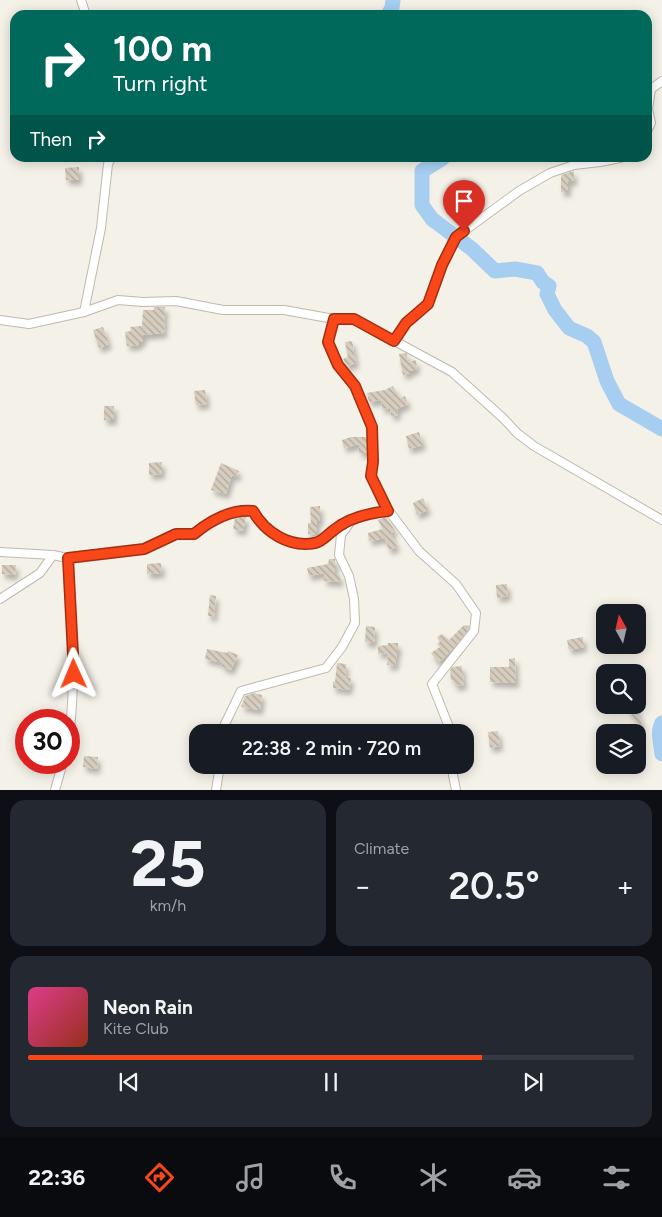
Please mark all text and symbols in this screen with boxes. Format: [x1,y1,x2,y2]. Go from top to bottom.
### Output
text: 100 m [113,28,212,70]
icon: right [30,30,95,95]
text: Turn right [113,70,208,97]
icon: right [82,125,110,153]
text: Then [30,128,72,151]
pin [443,180,485,231]
icon: arrive [450,187,478,215]
north arrow [596,604,646,654]
map controls [596,604,646,774]
position arrow [47,647,99,699]
button: search [596,664,646,714]
speed limit sign: 30 [15,709,80,774]
button: layers [596,724,646,774]
text: 22:38 · 2 min · 720 m [242,737,421,760]
text: 25 [130,824,206,902]
text: Climate [354,839,409,858]
text: 20.5° [448,863,540,909]
text: − [354,869,371,903]
text: + [617,869,634,903]
text: km/h [150,896,186,915]
text: Neon Rain [103,996,193,1019]
text: Kite Club [103,1019,169,1038]
icon: previous [115,1068,143,1096]
icon: pause [317,1068,345,1096]
icon: next [519,1068,547,1096]
icon: directions [142,1160,177,1195]
icon: music [233,1160,268,1195]
icon: phone [325,1160,360,1195]
icon: climate [416,1160,451,1195]
icon: car [507,1160,542,1195]
icon: filters [599,1160,634,1195]
text: 22:36 [28,1164,85,1191]

